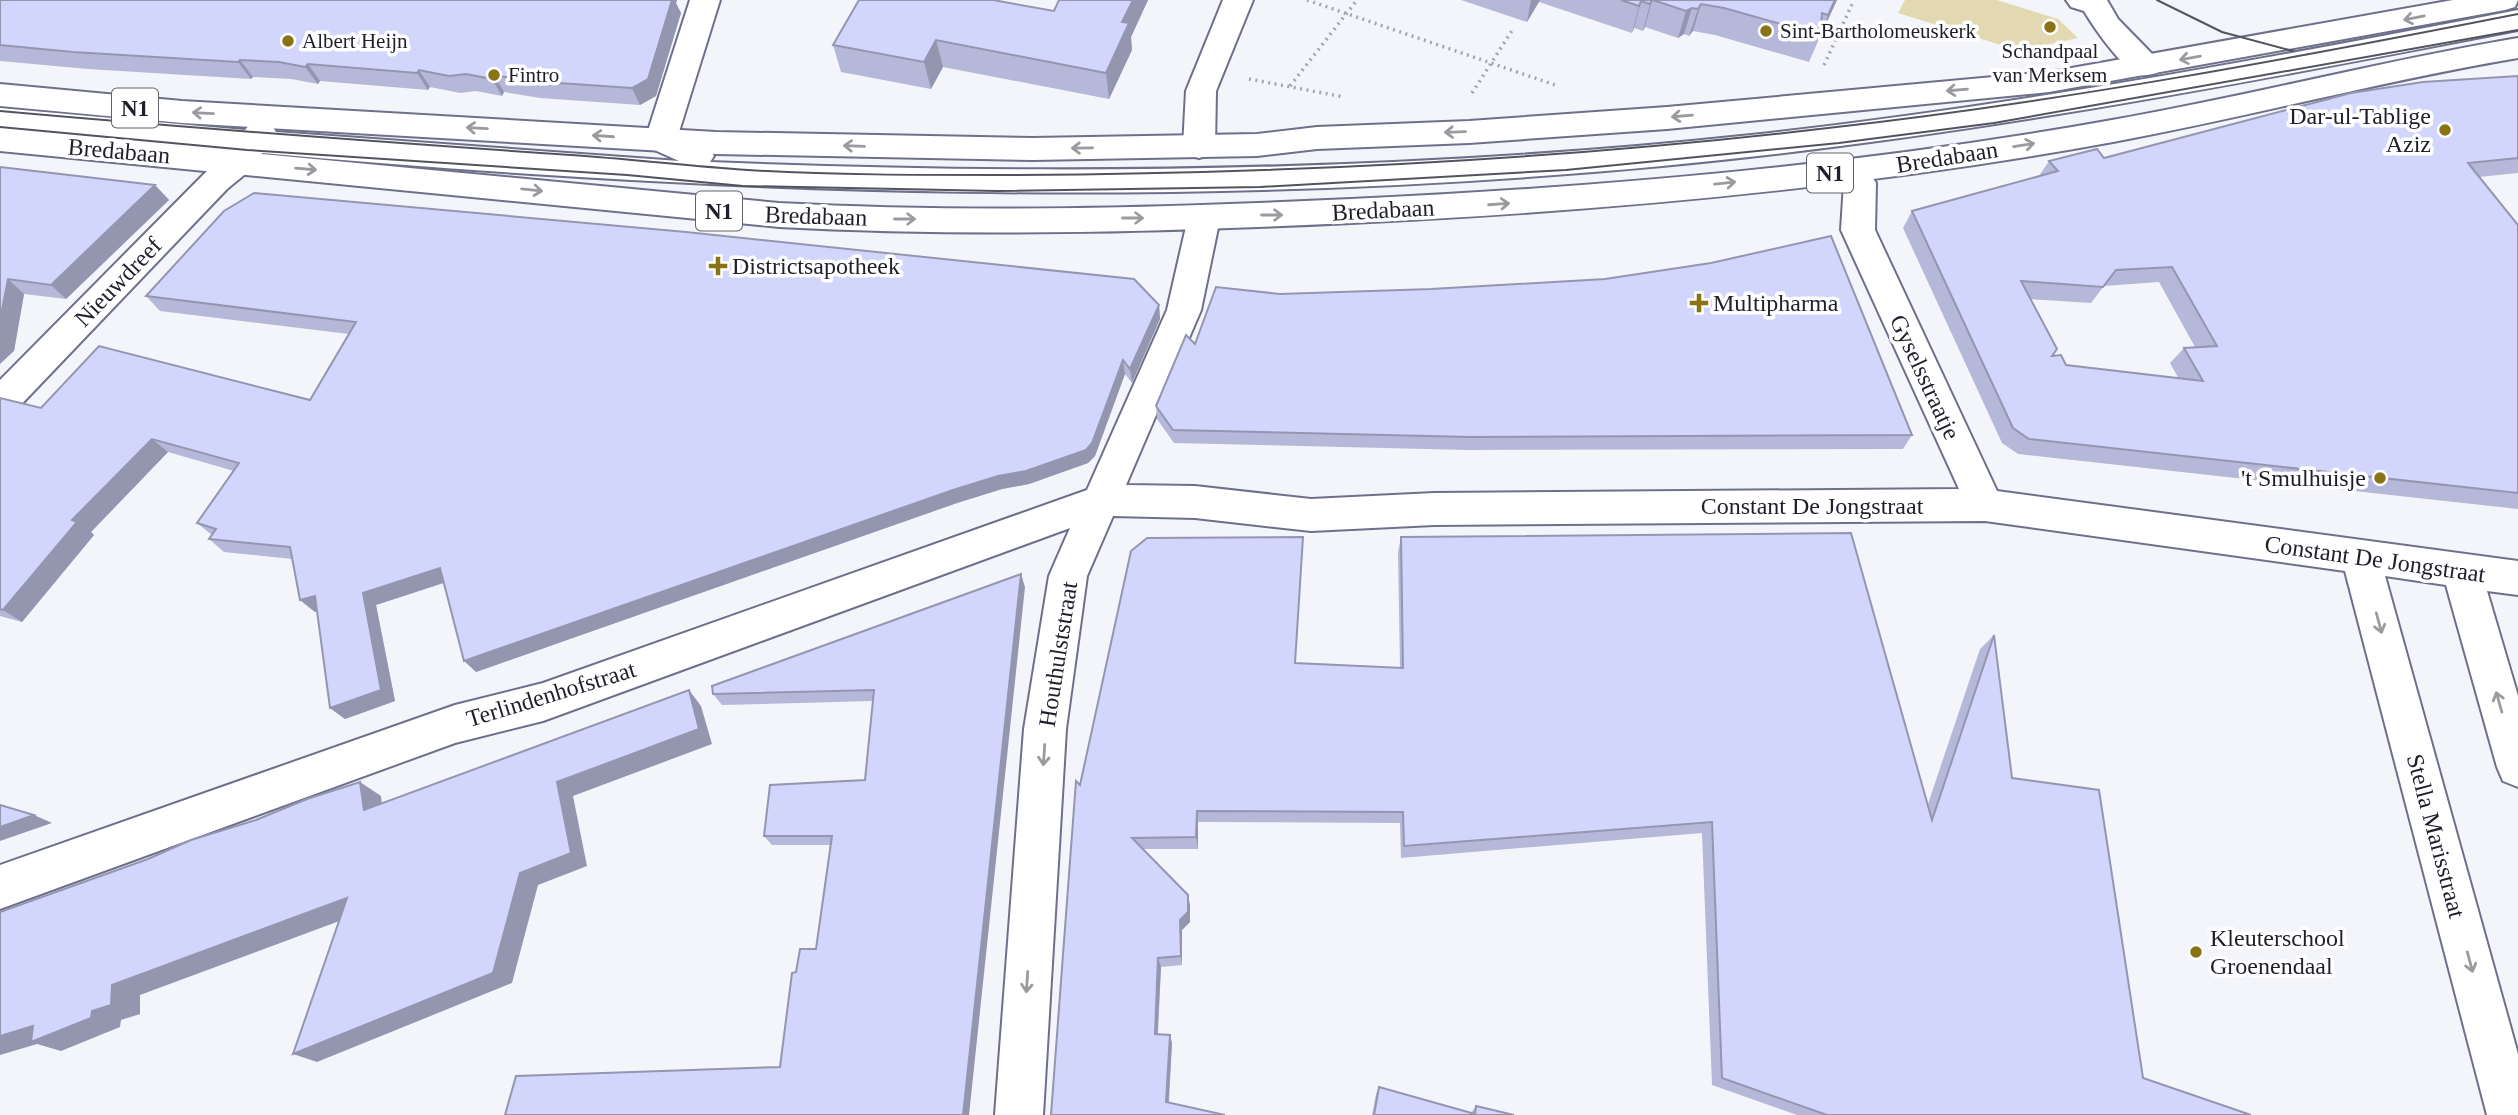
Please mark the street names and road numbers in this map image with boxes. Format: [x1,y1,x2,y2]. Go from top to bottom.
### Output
road number: N1 [112,88,158,128]
street label: Bredabaan [67,134,171,168]
street label: Bredabaan [1894,136,2000,178]
road number: N1 [1807,154,1853,192]
road number: N1 [696,192,742,230]
street label: Bredabaan [1331,194,1435,226]
street label: Bredabaan [764,201,868,231]
street label: Nieuwdreef [69,232,167,332]
street label: Gyselsstraatje [1885,311,1965,443]
street label: Constant De Jongstraat [1701,493,1924,519]
street label: Constant De Jongstraat [2263,531,2487,587]
street label: Houthulststraat [1034,579,1082,728]
street label: Terlindenhofstraat [463,656,639,732]
street label: Stella Marisstraat [2402,751,2470,921]

